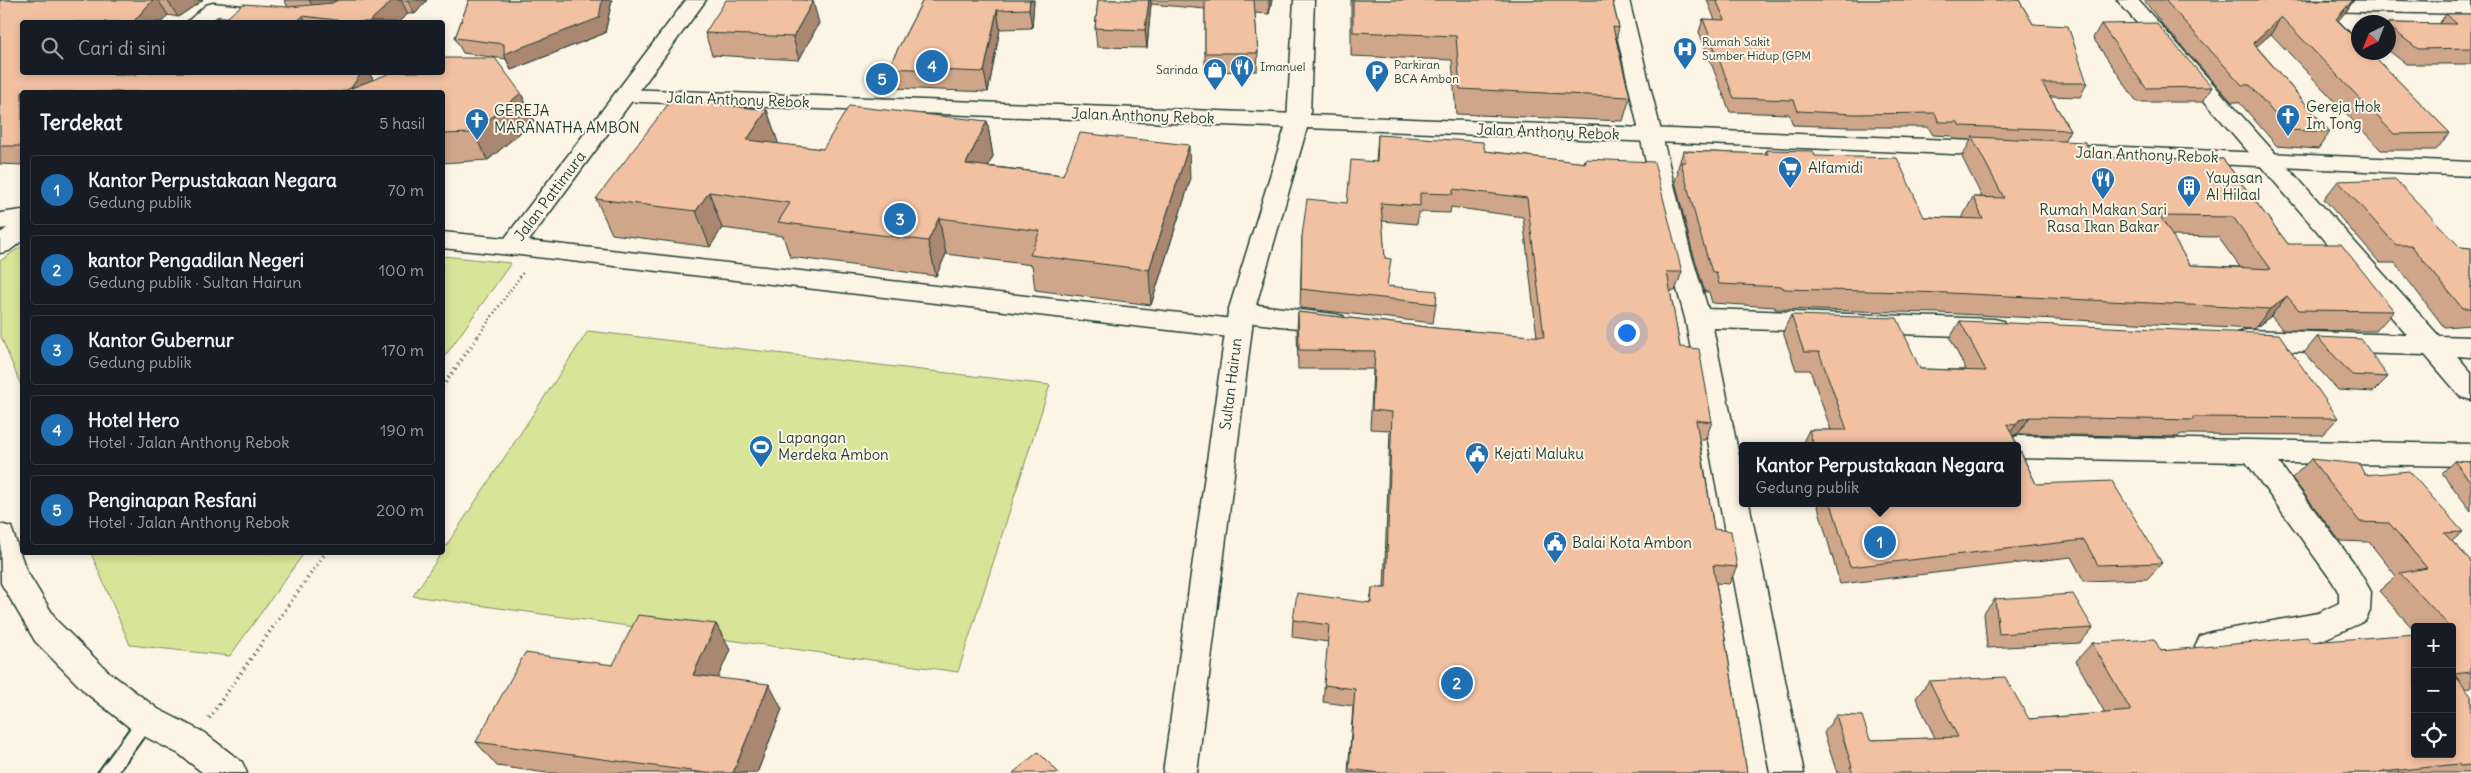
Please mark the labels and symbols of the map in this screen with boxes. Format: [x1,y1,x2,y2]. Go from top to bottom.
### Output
north arrow [2351,15,2396,60]
place label: Rumah Sakit Sumber Hidup (GPM [1702,34,1811,63]
hospital icon: Rumah Sakit Sumber Hidup (GPM [1672,36,1698,70]
pin: 4 [916,47,948,85]
restaurant icon: Imanuel [1229,54,1255,88]
shop icon: Sarinda [1202,57,1228,91]
place label: Parkiran BCA Ambon [1394,57,1459,86]
place label: Imanuel [1260,59,1306,74]
parking icon: Parkiran BCA Ambon [1364,59,1390,93]
pin: 5 [866,60,898,98]
place label: Sarinda [1156,62,1198,77]
street label: Jalan Anthony Rebok [666,88,810,112]
place label: Gereja Hok Im Tong [2306,97,2381,133]
place label: GEREJA MARANATHA AMBON [494,101,640,137]
church icon: Gereja Hok Im Tong [2275,103,2301,137]
street label: Jalan Anthony Rebok [1071,104,1215,128]
church icon: GEREJA MARANATHA AMBON [464,107,490,141]
street label: Jalan Anthony Rebok [1476,120,1620,144]
street label: Jalan Anthony Rebok [2075,143,2219,167]
street label: Jalan Pattimura [510,147,590,244]
supermarket icon: Alfamidi [1777,155,1803,189]
place label: Alfamidi [1808,158,1863,177]
restaurant icon: Rumah Makan Sari Rasa Ikan Bakar [2090,166,2116,200]
place label: Yayasan Al Hilaal [2206,168,2263,204]
building icon: Yayasan Al Hilaal [2176,174,2202,208]
pin: 3 [884,200,916,238]
place label: Rumah Makan Sari Rasa Ikan Bakar [2039,200,2167,236]
your location [1614,320,1640,346]
street label: Sultan Hairun [1215,337,1246,431]
place label: Lapangan Merdeka Ambon [778,428,889,464]
sports icon: Lapangan Merdeka Ambon [748,434,774,468]
public building icon: Kejati Maluku [1464,441,1490,475]
place label: Kejati Maluku [1494,444,1584,463]
pin: 1 [1864,523,1896,561]
public building icon: Balai Kota Ambon [1542,530,1568,564]
place label: Balai Kota Ambon [1572,533,1692,552]
pin: 2 [1441,664,1473,702]

